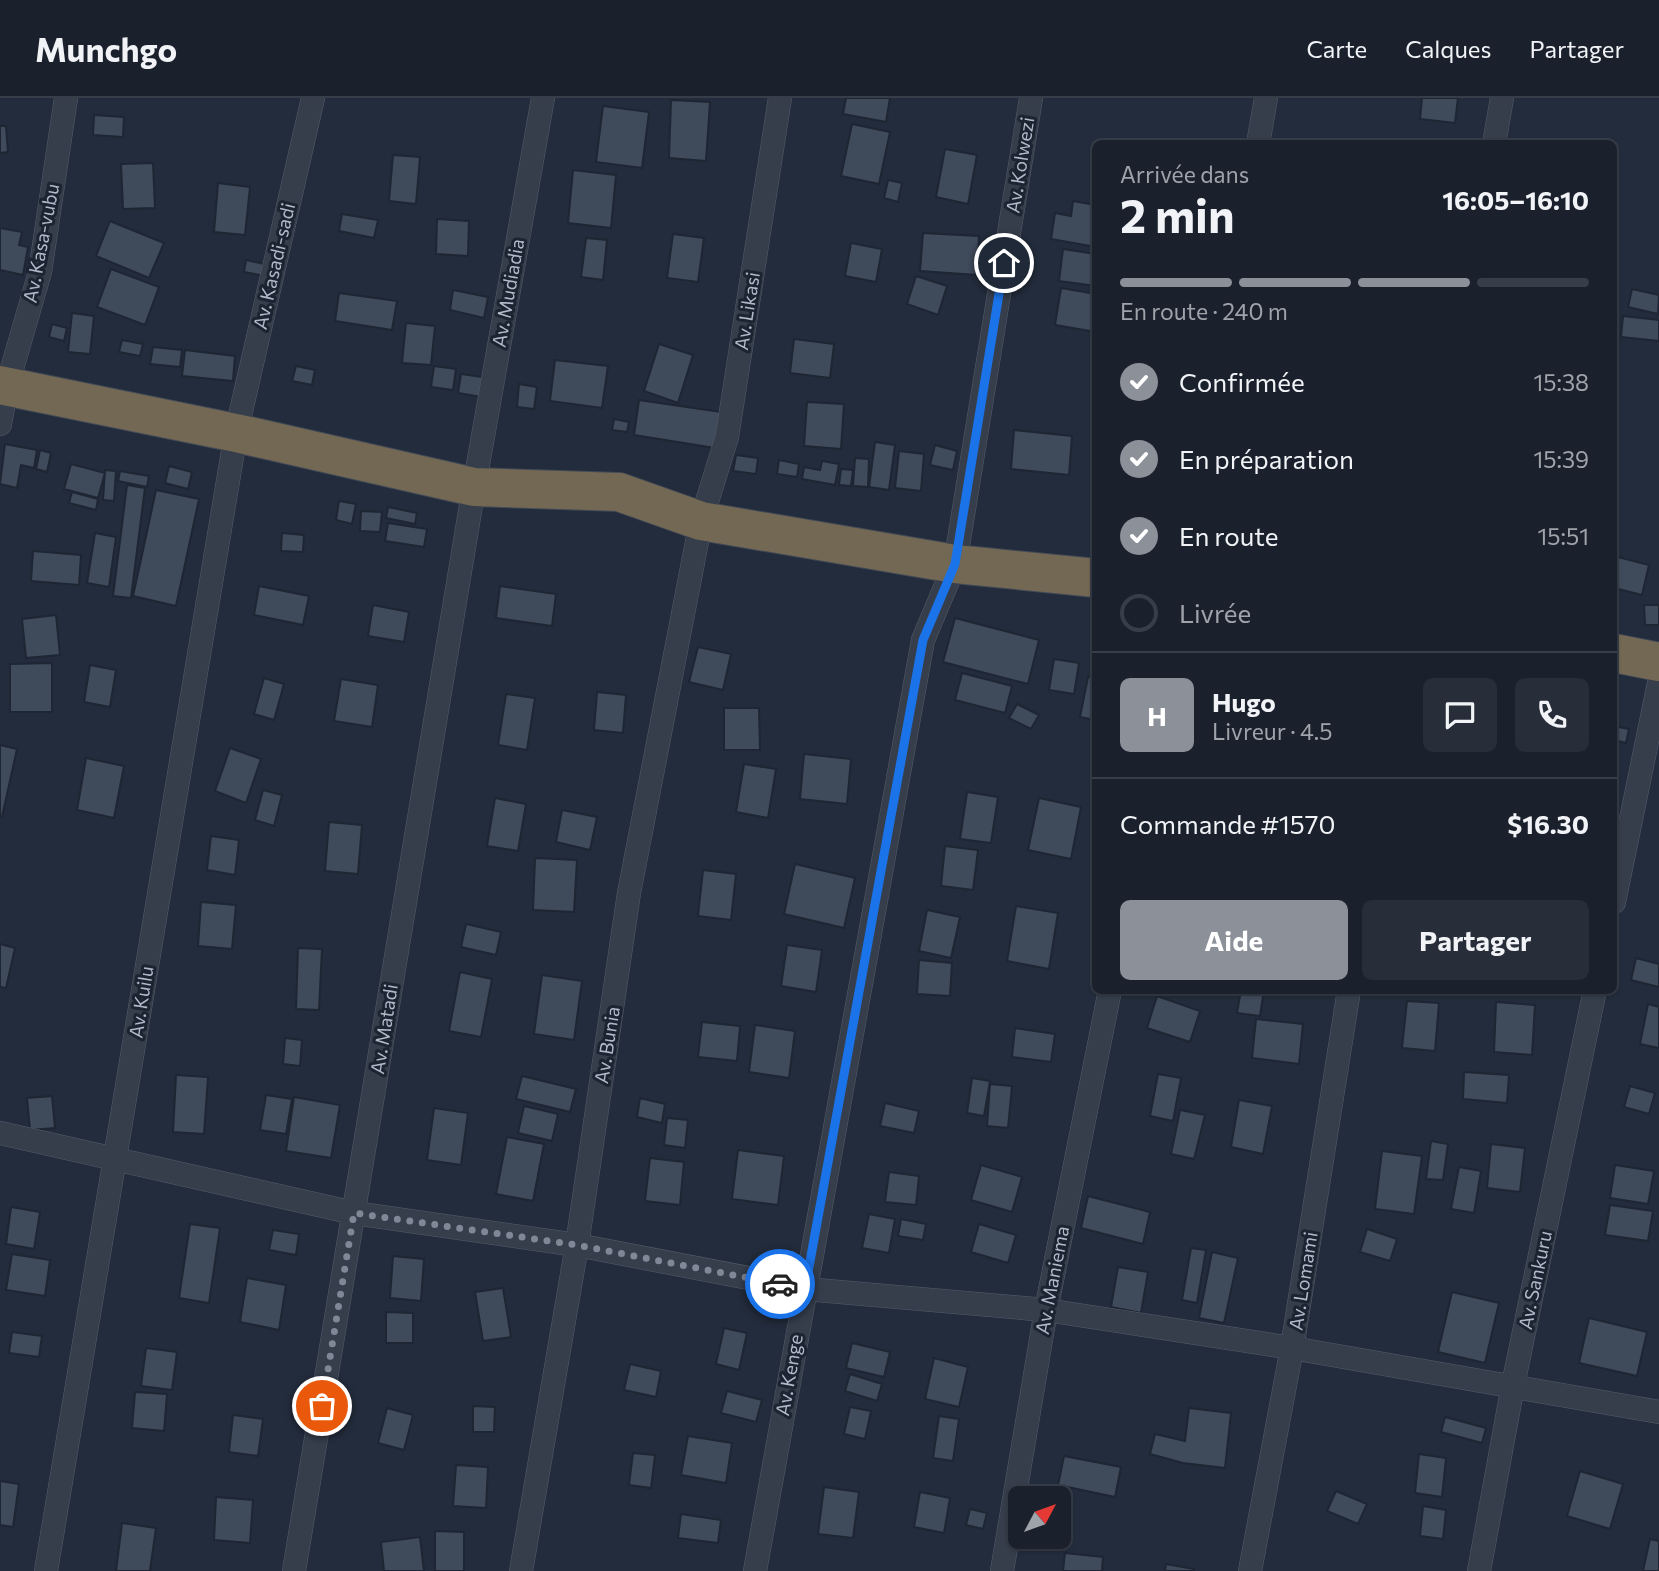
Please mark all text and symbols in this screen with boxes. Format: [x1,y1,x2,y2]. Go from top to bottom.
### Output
text: Munchgo [35,28,177,69]
text: Carte [1306,34,1367,63]
text: Calques [1405,34,1491,63]
text: Partager [1529,34,1624,63]
street label: Av. Kolwezi [1001,115,1038,215]
text: Arrivée dans [1120,160,1249,188]
street label: Av. Kasa-vubu [18,181,63,304]
text: 16:05–16:10 [1442,184,1589,215]
text: 2 min [1120,186,1235,242]
street label: Av. Kasadi-sadi [248,200,299,331]
pin [974,233,1034,293]
street label: Av. Mudiadia [487,237,528,349]
icon: home [985,244,1023,282]
street label: Av. Likasi [729,270,764,352]
text: En route · 240 m [1120,297,1288,325]
icon: check [1120,363,1158,401]
text: Confirmée [1179,366,1305,397]
text: 15:38 [1533,368,1589,396]
icon: check [1120,440,1158,478]
text: En préparation [1179,443,1354,474]
text: 15:39 [1533,445,1589,473]
icon: check [1120,517,1158,555]
text: En route [1179,520,1279,551]
text: 15:51 [1537,522,1589,550]
text: Livrée [1179,597,1251,628]
button: chat [1423,678,1497,752]
button: phone [1515,678,1589,752]
text: Hugo [1212,686,1276,717]
text: H [1147,700,1167,731]
text: Livreur · 4.5 [1212,717,1332,745]
text: Commande #1570 [1120,808,1335,839]
text: $16.30 [1507,808,1589,839]
button: Aide [1120,900,1348,980]
button: Partager [1362,900,1589,980]
street label: Av. Kuilu [123,964,158,1040]
street label: Av. Matadi [365,982,402,1076]
street label: Av. Bunia [589,1005,624,1085]
street label: Av. Maniema [1030,1224,1073,1336]
street label: Av. Sankuru [1513,1228,1556,1331]
street label: Av. Lomami [1283,1230,1322,1332]
courier [745,1249,815,1319]
icon: car [761,1265,799,1303]
street label: Av. Kenge [770,1332,807,1418]
pin [292,1376,352,1436]
icon: bag [303,1387,341,1425]
north arrow [1008,1486,1071,1549]
map controls [1008,1486,1071,1549]

